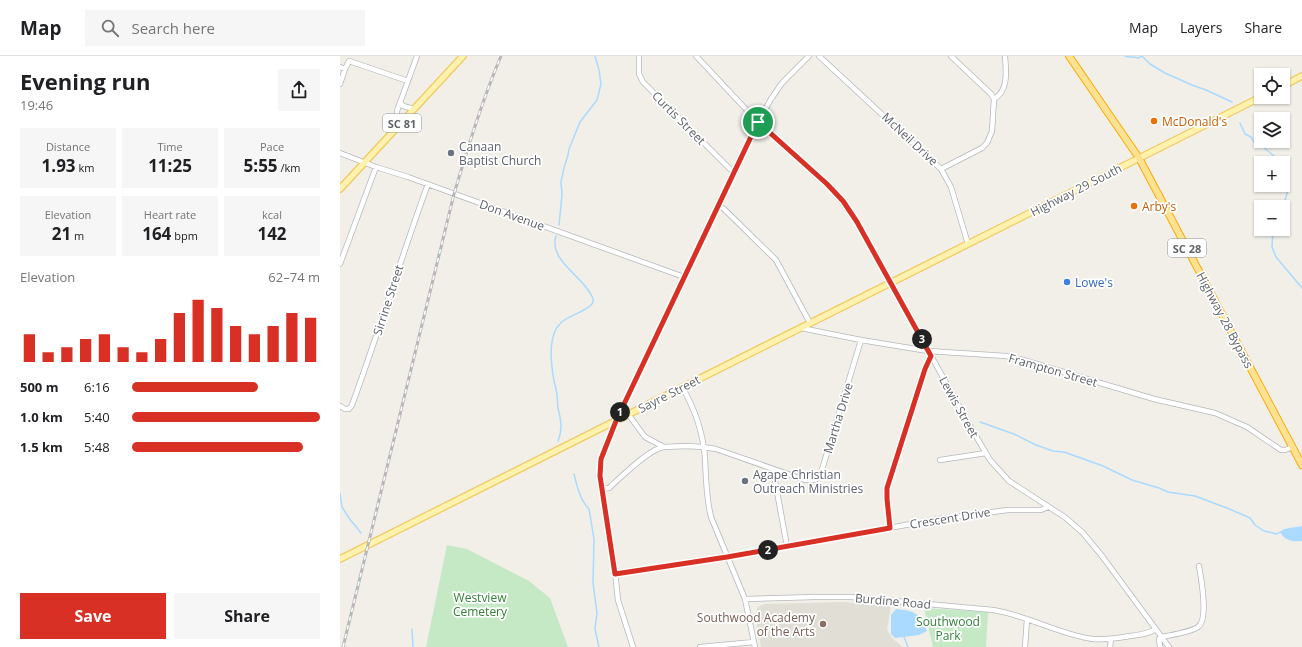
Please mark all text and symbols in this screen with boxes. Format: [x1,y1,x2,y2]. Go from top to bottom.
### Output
search box [85,10,365,46]
text: Map [20,15,61,41]
icon: search [99,17,121,39]
text: Search here [131,18,215,38]
text: Map [1129,18,1158,37]
text: Layers [1180,18,1222,37]
text: Share [1244,18,1282,37]
text: Evening run [20,66,151,96]
map controls [1254,68,1290,236]
button: locate [1254,68,1290,104]
button: share [278,69,320,111]
street label: Curtis Street [648,87,710,149]
text: 19:46 [20,96,53,114]
pin [741,105,775,139]
street label: McNeil Drive [878,109,942,170]
icon: arrive [747,111,769,133]
button: layers [1254,112,1290,148]
place label: McDonald's [1162,113,1227,130]
road number: SC 81 [383,114,421,132]
marker: McDonald's [1149,116,1159,126]
place label: Canaan Baptist Church [459,138,541,169]
text: Distance [46,139,90,154]
text: Time [157,139,183,154]
text: Pace [260,139,284,154]
marker: Canaan Baptist Church [446,148,456,158]
text: 1.93 [42,154,76,177]
text: 11:25 [148,154,192,177]
text: 5:55 [244,154,278,177]
button: + [1254,156,1290,192]
text: km [76,160,94,175]
text: /km [278,160,300,175]
street label: Highway 29 South [1027,160,1125,220]
street label: Don Avenue [477,195,547,235]
place label: Arby's [1142,198,1176,215]
button: − [1254,200,1290,236]
marker: Arby's [1129,201,1139,211]
text: Elevation [45,207,91,222]
text: Heart rate [144,207,196,222]
text: kcal [262,207,282,222]
text: 21 [52,222,71,245]
text: 164 [142,222,171,245]
text: 142 [257,222,287,245]
text: m [71,228,84,243]
text: bpm [171,228,198,243]
road number: SC 28 [1168,239,1206,257]
street label: Sirrine Street [369,263,407,337]
text: Elevation [20,268,75,286]
text: 62–74 m [268,268,320,286]
street label: Highway 28 Bypass [1192,269,1258,371]
place label: Lowe's [1075,274,1113,291]
marker: Lowe's [1062,277,1072,287]
pin: 3 [912,329,932,349]
text: 3 [919,331,925,346]
street label: Frampton Street [1007,349,1099,391]
street label: Sayre Street [635,371,703,417]
street label: Lewis Street [935,373,983,441]
text: 500 m [20,378,58,396]
text: 6:16 [84,378,110,396]
street label: Martha Drive [819,380,857,455]
pin: 1 [610,402,630,422]
text: 1 [617,404,623,419]
text: 1.0 km [20,408,63,426]
text: 5:40 [84,408,110,426]
text: 1.5 km [20,438,63,456]
text: 5:48 [84,438,110,456]
place label: Agape Christian Outreach Ministries [753,466,863,497]
marker: Agape Christian Outreach Ministries [740,476,750,486]
street label: Crescent Drive [908,503,992,533]
pin: 2 [758,540,778,560]
text: 2 [765,542,771,557]
park label: Westview Cemetery [453,589,508,620]
street label: Burdine Road [854,589,932,613]
button: Save [20,593,166,639]
button: Share [174,593,320,639]
place label: Southwood Academy of the Arts [697,609,816,640]
park label: Southwood Park [916,613,980,644]
marker: Southwood Academy of the Arts [818,619,828,629]

